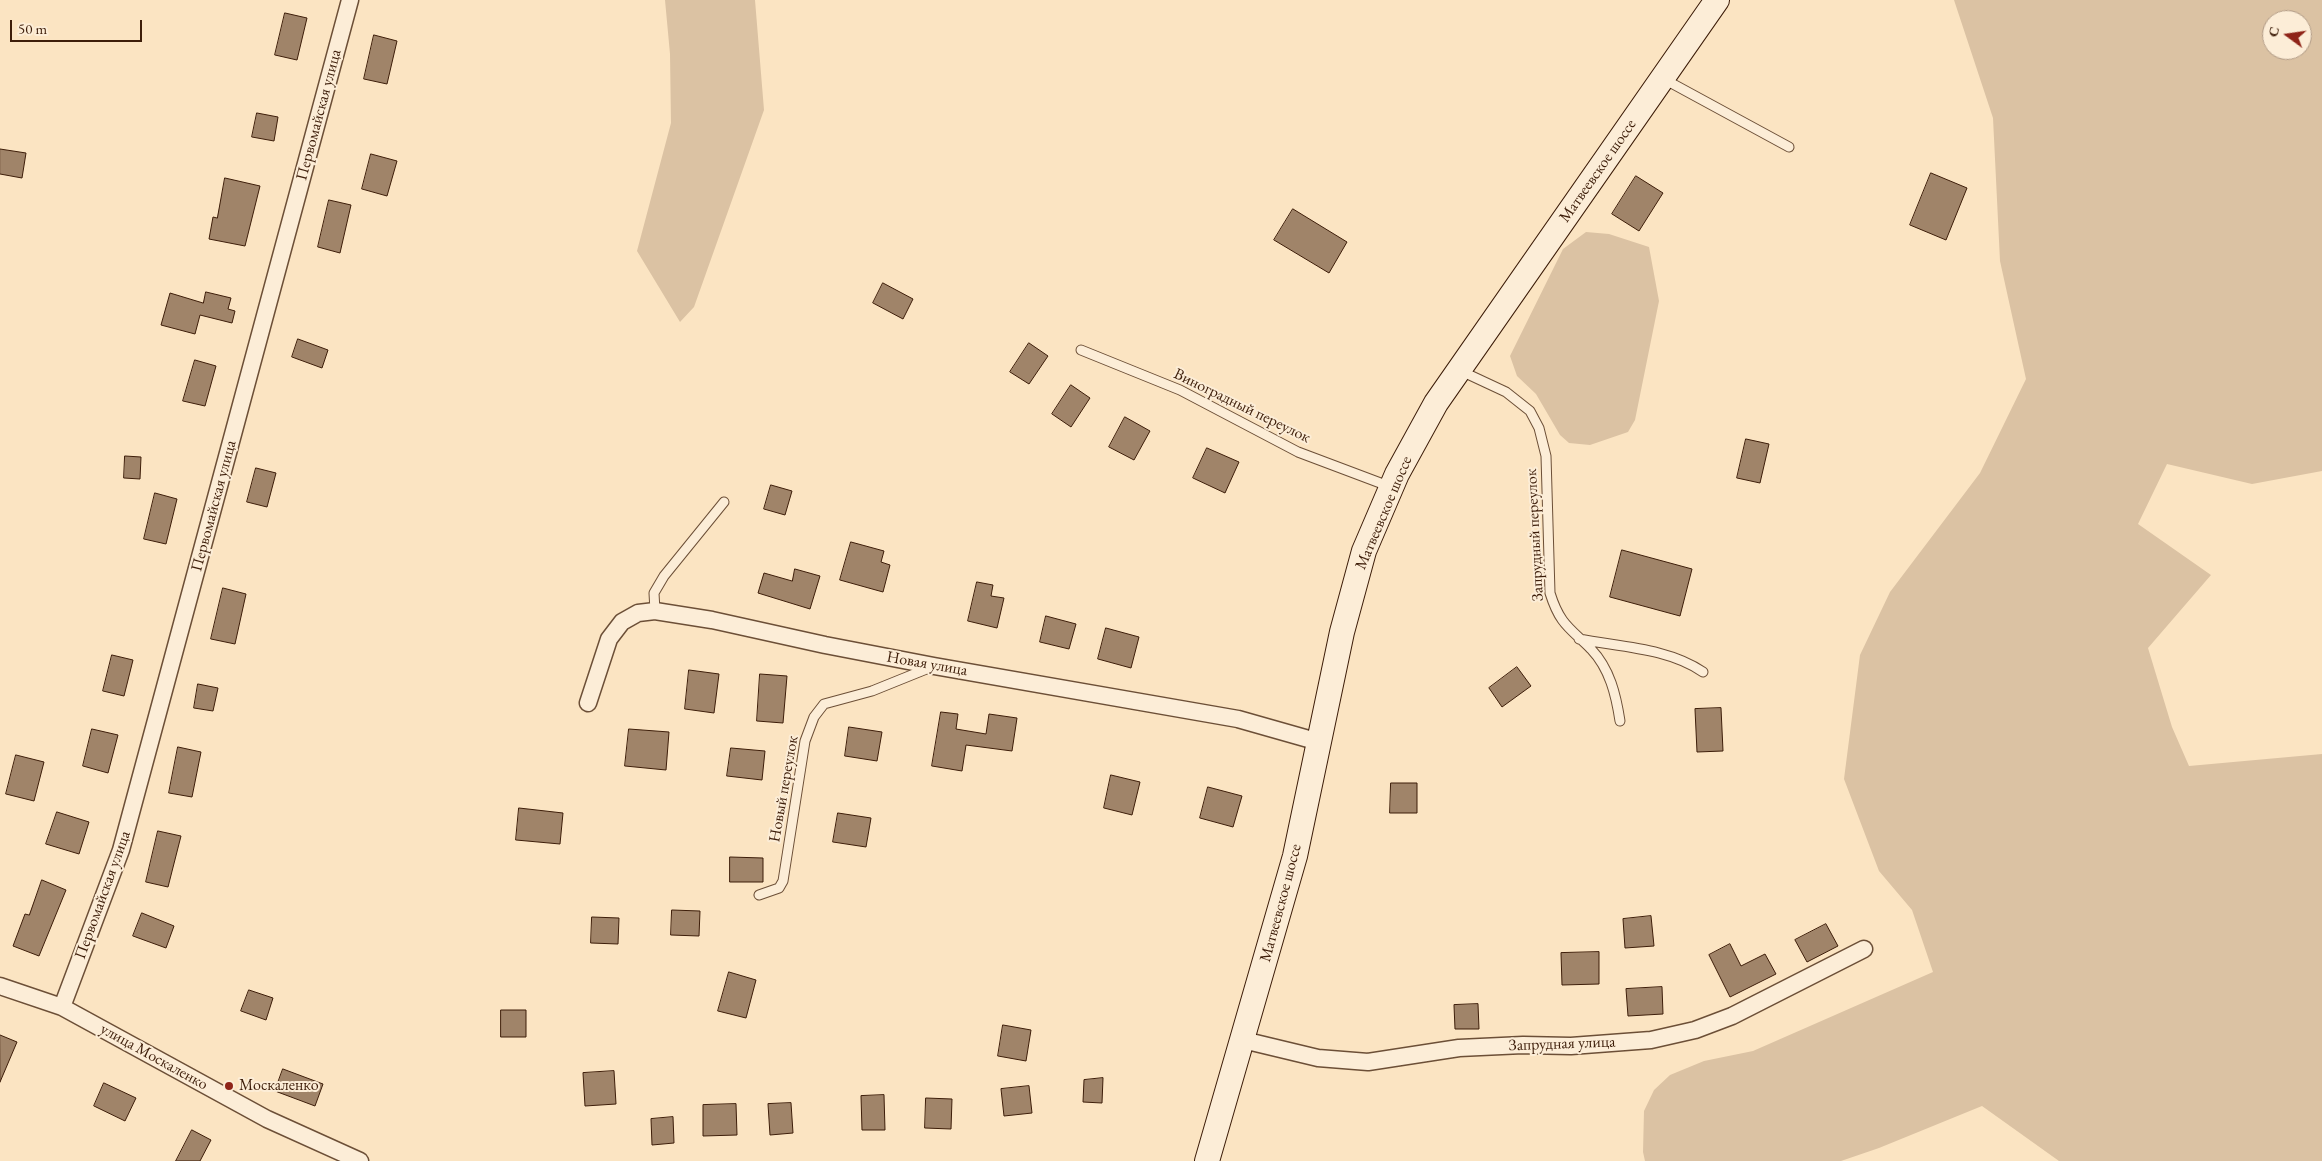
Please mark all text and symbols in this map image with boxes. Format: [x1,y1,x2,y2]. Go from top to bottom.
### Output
scale bar [12,10,145,42]
north arrow [2262,10,2312,60]
text: 50 m [18,19,47,38]
text: С [2263,25,2283,39]
street label: Первомайская улица [292,47,346,183]
street label: Матвеевское шоссе [1555,116,1641,226]
street label: Виноградный переулок [1170,365,1314,447]
street label: Первомайская улица [187,438,241,574]
street label: Матвеевское шоссе [1351,453,1417,573]
street label: Запрудный переулок [1522,468,1548,602]
street label: Новая улица [885,647,969,681]
street label: Новый переулок [765,734,803,844]
street label: Первомайская улица [71,828,135,962]
street label: Матвеевское шоссе [1256,842,1306,964]
street label: улица Москаленко [97,1019,211,1095]
street label: Запрудная улица [1508,1033,1616,1055]
place label: Москаленко [239,1076,319,1096]
marker: Москаленко [223,1080,235,1092]

